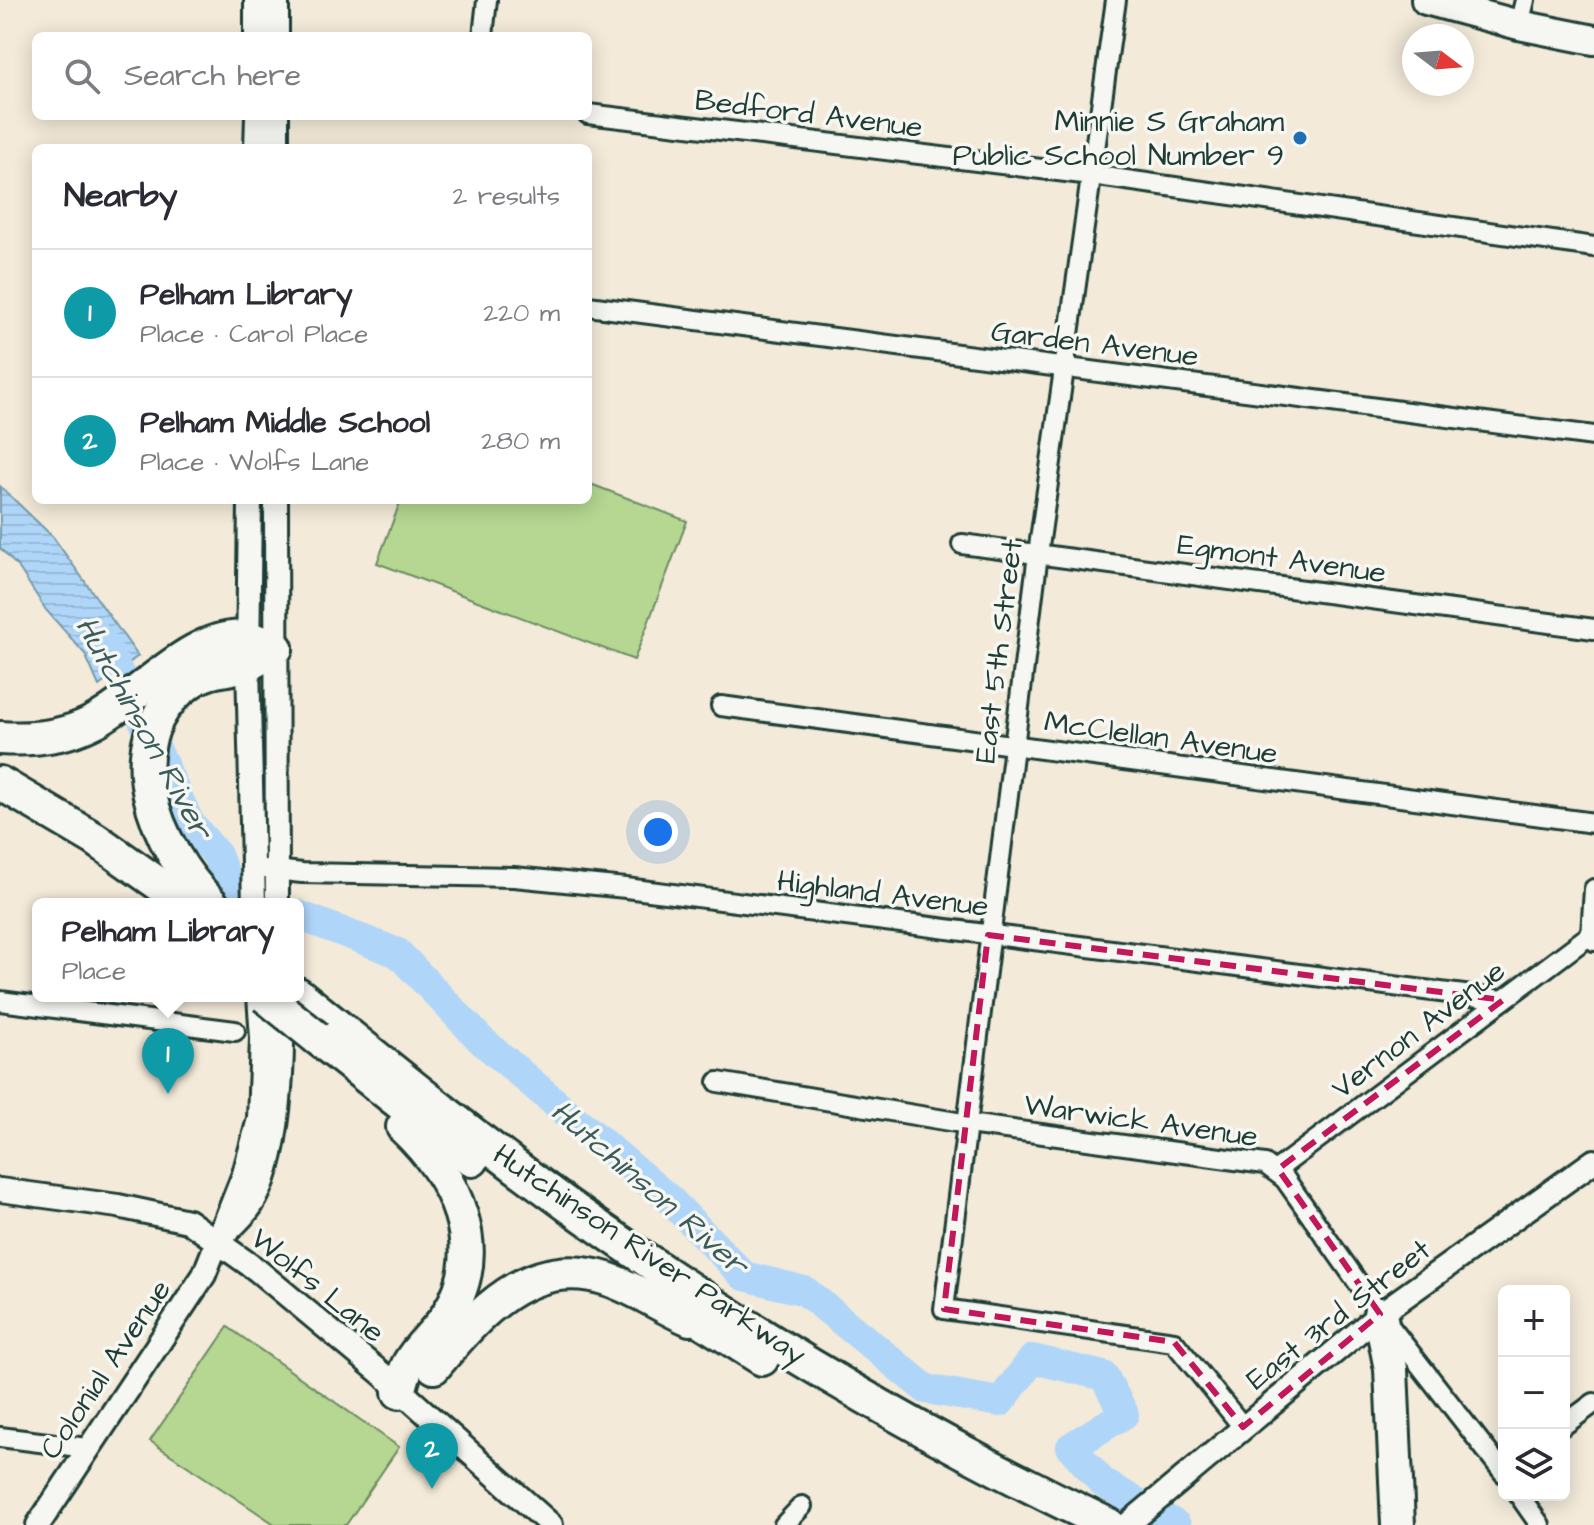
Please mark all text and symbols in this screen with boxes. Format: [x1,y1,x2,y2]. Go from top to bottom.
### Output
north arrow [1402,24,1474,96]
search box [32,32,592,120]
icon: search [60,54,104,98]
text: Search here [124,55,301,97]
street label: Bedford Avenue [693,79,925,149]
place label: Minnie S Graham Public School Number 9 [953,101,1285,177]
marker: Minnie S Graham Public School Number 9 [1291,129,1309,147]
text: Nearby [64,172,178,220]
text: 2 results [452,178,560,214]
text: Pelham Library [140,274,353,316]
text: 1 [88,295,92,331]
text: 220 m [483,295,560,331]
street label: Garden Avenue [989,310,1201,378]
text: Place · Carol Place [140,316,368,352]
text: Pelham Middle School [140,402,430,444]
text: 2 [83,423,97,459]
text: 280 m [481,423,560,459]
text: Place · Wolfs Lane [140,444,369,480]
street label: Egmont Avenue [1175,524,1389,595]
street label: East 5th Street [964,537,1034,765]
water label: Hutchinson River [64,609,225,850]
street label: McClellan Avenue [1041,701,1280,775]
your location [638,812,678,852]
street label: Highland Avenue [775,860,991,929]
popup [32,898,304,1002]
text: Pelham Library [62,911,274,953]
street label: Vernon Avenue [1323,950,1514,1109]
text: Place [62,953,126,989]
pin: 1 [142,1028,194,1094]
street label: Warwick Avenue [1021,1084,1261,1158]
water label: Hutchinson River [541,1090,760,1289]
street label: Hutchinson River Parkway [484,1134,814,1376]
street label: Wolfs Lane [241,1218,394,1353]
street label: East 3rd Street [1237,1229,1440,1400]
street label: Colonial Avenue [30,1271,182,1468]
map controls [1498,1285,1570,1501]
button: + [1498,1285,1570,1357]
button: − [1498,1357,1570,1429]
pin: 2 [406,1423,458,1489]
button: layers [1498,1429,1570,1501]

